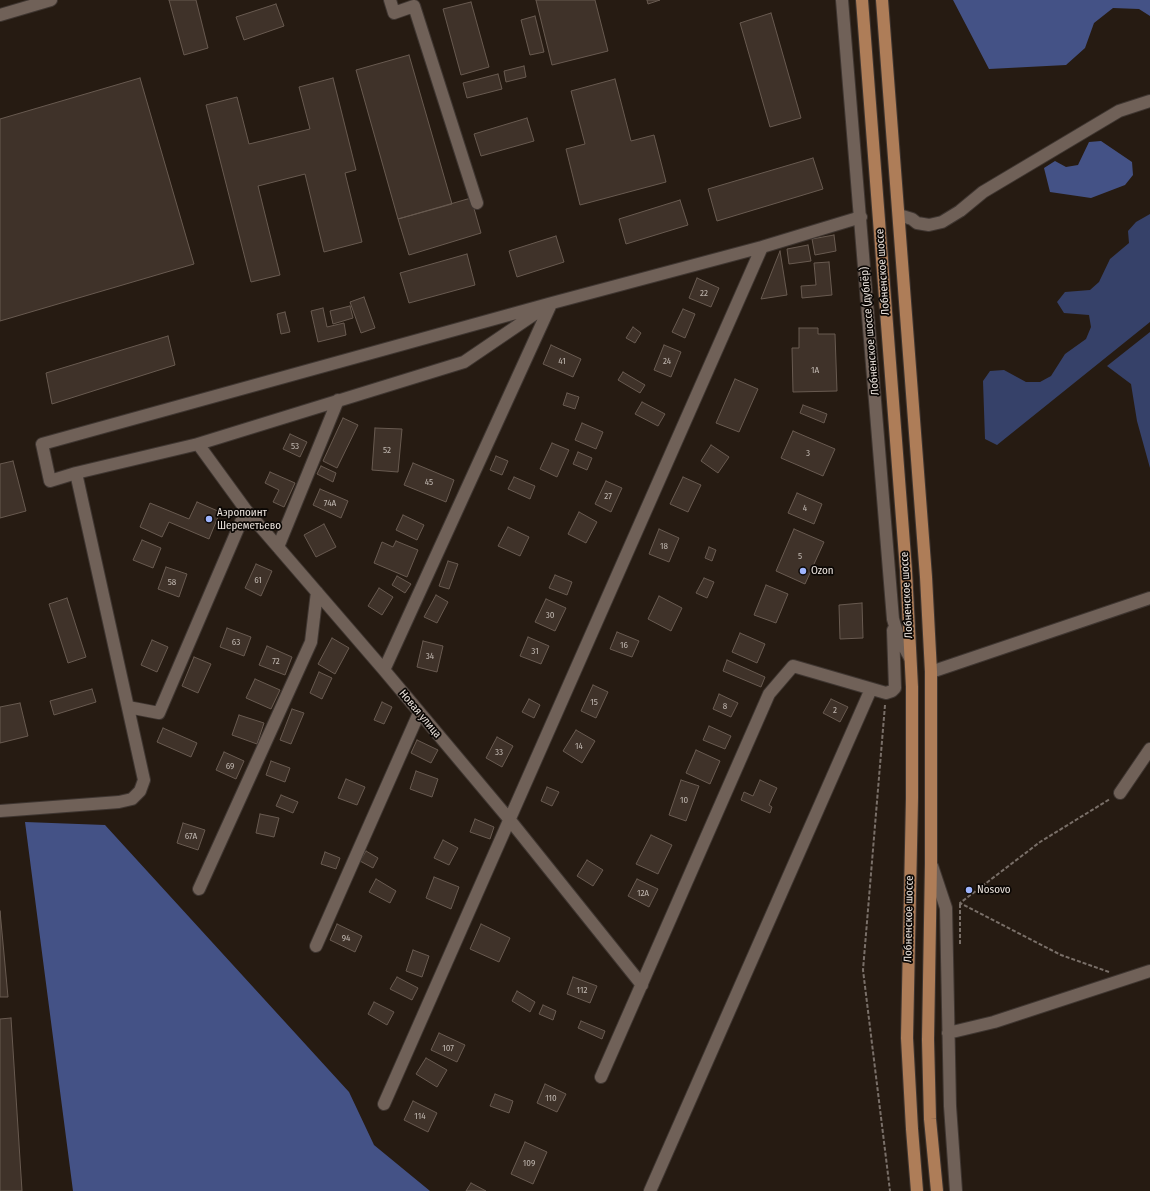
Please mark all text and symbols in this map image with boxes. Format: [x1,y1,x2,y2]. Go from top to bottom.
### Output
street label: Лобненское шоссе [873,228,893,316]
street label: Лобненское шоссе (дублёр) [858,266,882,396]
house number: 22 [700,288,708,298]
house number: 41 [558,356,566,366]
house number: 24 [663,356,671,366]
house number: 1А [811,365,819,375]
house number: 53 [291,441,299,451]
house number: 52 [383,445,391,455]
house number: 3 [806,448,810,458]
house number: 45 [425,477,433,487]
house number: 27 [604,491,612,501]
house number: 74А [324,498,336,508]
house number: 4 [803,503,807,513]
place label: Аэропоинт Шереметьево [217,506,281,532]
marker: Аэропоинт Шереметьево [204,514,214,524]
house number: 18 [660,541,668,551]
house number: 5 [798,551,802,561]
street label: Лобненское шоссе [898,551,916,639]
place label: Ozon [811,564,834,578]
marker: Ozon [798,566,808,576]
house number: 61 [254,575,262,585]
house number: 58 [168,577,176,587]
house number: 30 [546,610,554,620]
house number: 63 [232,637,240,647]
house number: 16 [620,640,628,650]
house number: 31 [531,646,539,656]
house number: 34 [426,651,434,661]
house number: 72 [272,656,280,666]
street label: Новая улица [396,687,444,741]
house number: 15 [590,697,598,707]
house number: 8 [723,701,727,711]
house number: 2 [833,705,837,715]
house number: 14 [575,741,583,751]
house number: 33 [495,747,503,757]
house number: 69 [226,761,234,771]
house number: 10 [680,795,688,805]
house number: 67А [185,831,197,841]
street label: Лобненское шоссе [902,876,916,962]
place label: Nosovo [977,883,1011,897]
marker: Nosovo [964,885,974,895]
house number: 12А [637,888,649,898]
house number: 94 [342,933,350,943]
house number: 112 [577,985,587,995]
house number: 107 [442,1043,454,1053]
house number: 110 [545,1093,557,1103]
house number: 114 [414,1111,426,1121]
house number: 109 [523,1158,535,1168]

